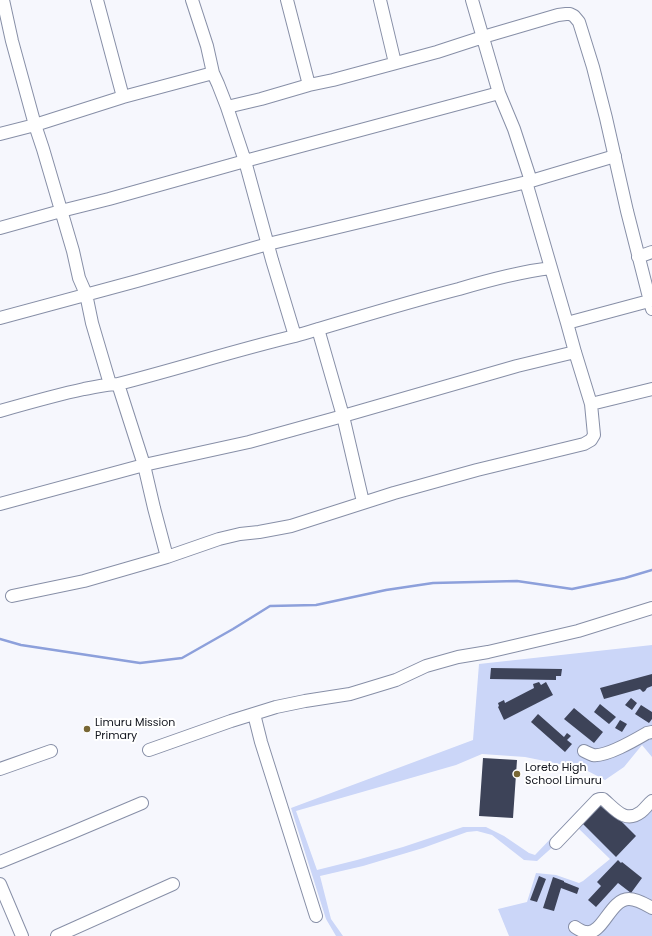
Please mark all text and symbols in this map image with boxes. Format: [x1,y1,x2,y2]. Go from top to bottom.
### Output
place label: Limuru Mission Primary [95,716,175,742]
marker: Limuru Mission Primary [82,724,92,734]
place label: Loreto High School Limuru [525,761,602,787]
marker: Loreto High School Limuru [512,769,522,779]

